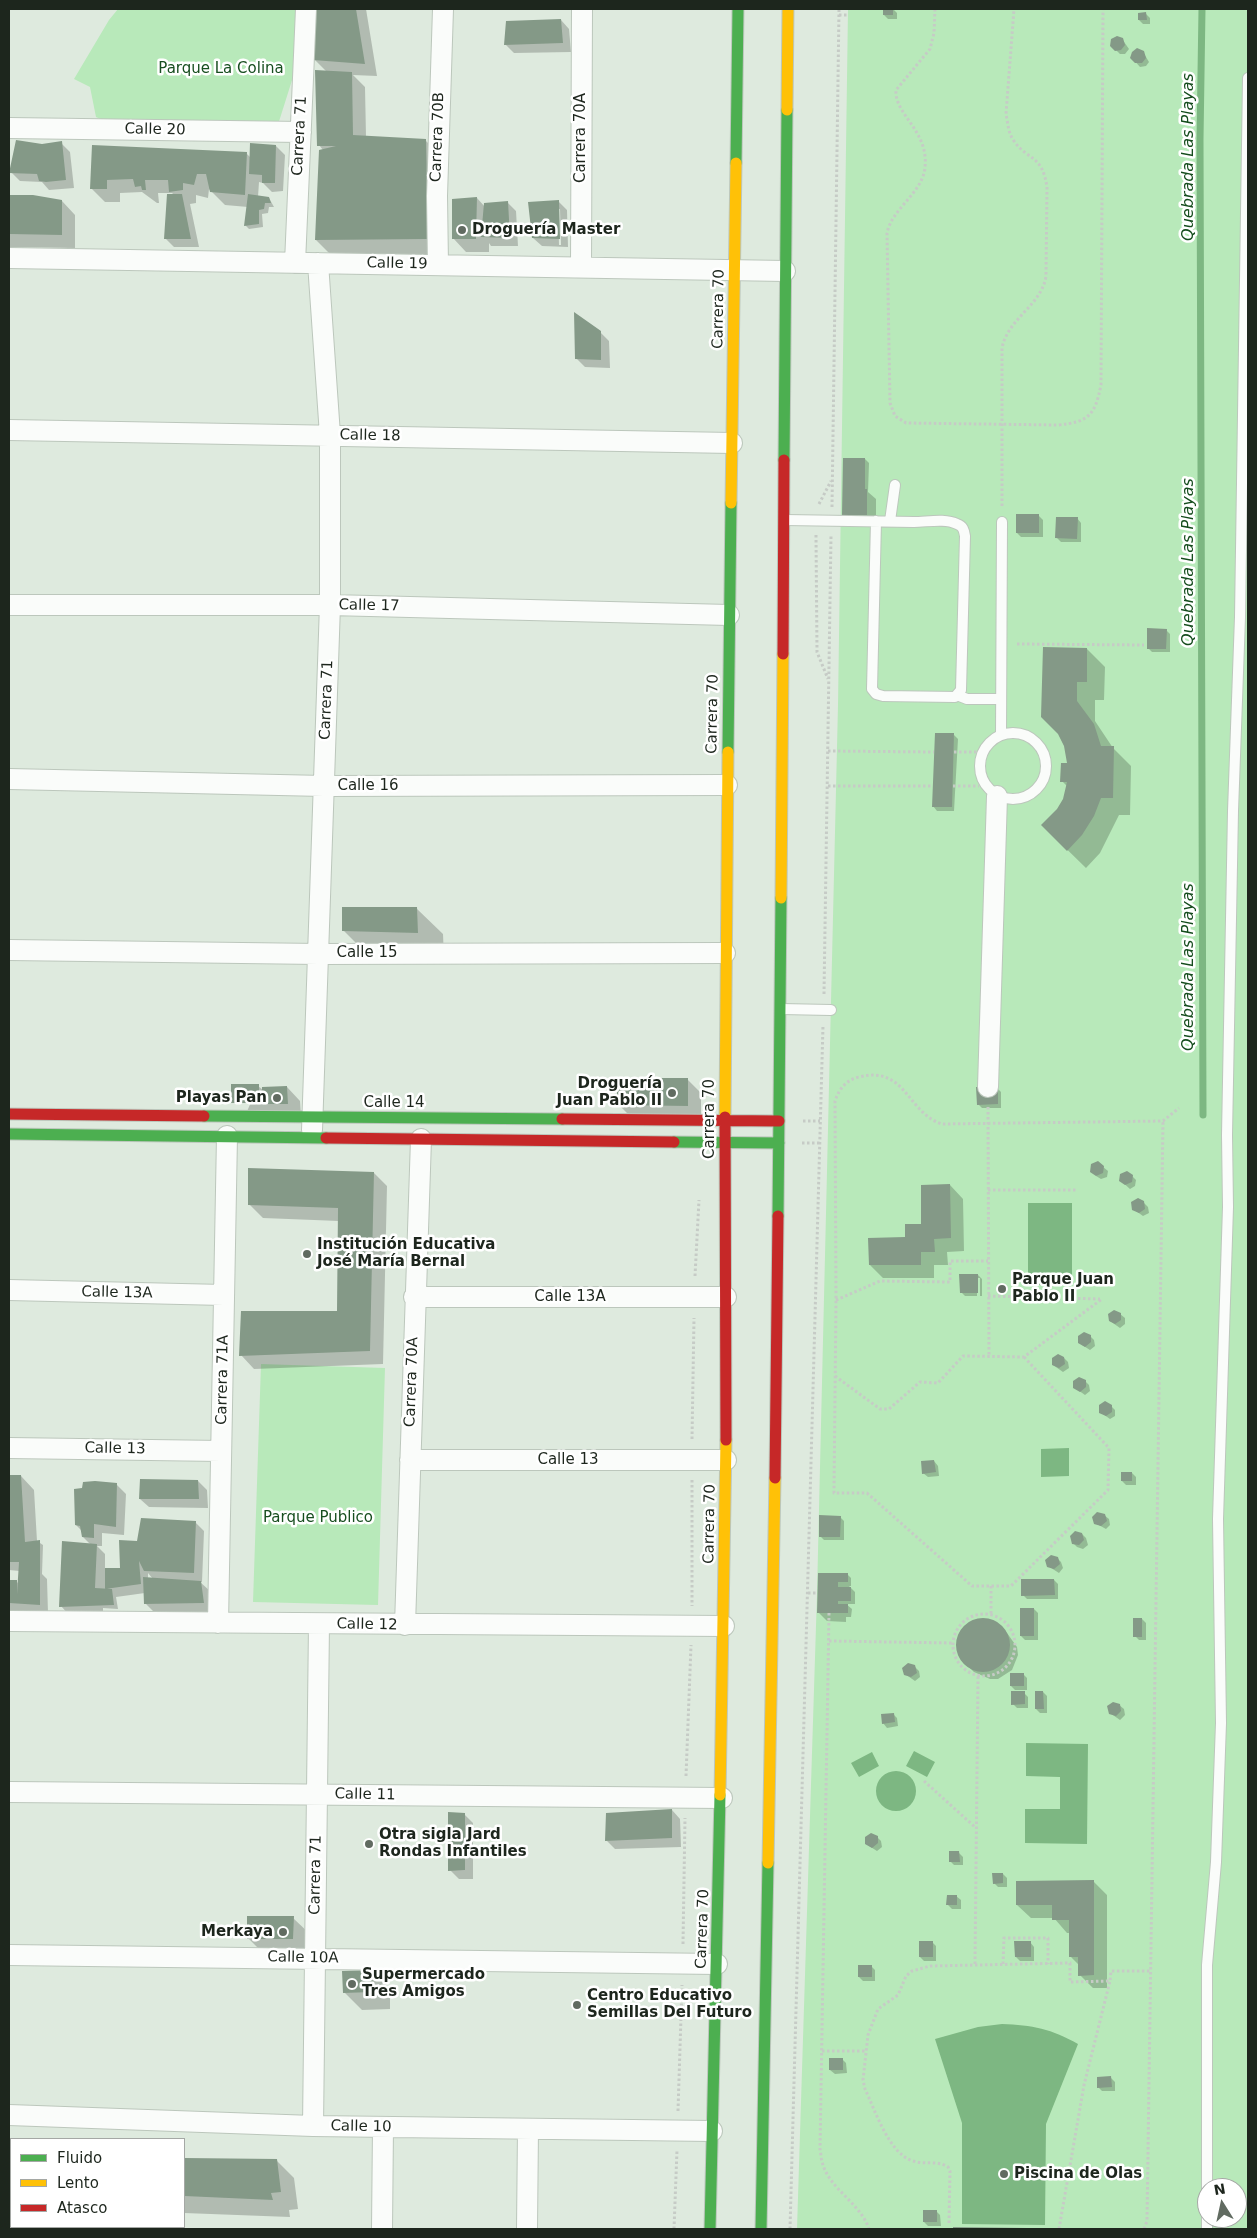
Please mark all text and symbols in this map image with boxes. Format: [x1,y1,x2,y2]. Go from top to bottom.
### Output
park label: Parque La Colina [158,60,284,78]
water label: Quebrada Las Playas [1179,73,1199,241]
street label: Carrera 70B [427,92,449,182]
street label: Carrera 70A [572,93,590,183]
street label: Carrera 71 [289,96,311,176]
street label: Calle 20 [124,120,186,140]
place label: Droguería Master [472,221,620,239]
marker: Droguería Master [456,224,468,236]
street label: Calle 19 [366,254,428,274]
street label: Carrera 70 [709,269,729,349]
street label: Calle 18 [339,426,401,446]
water label: Quebrada Las Playas [1179,478,1199,646]
street label: Calle 17 [338,596,400,616]
street label: Carrera 71 [317,660,337,740]
street label: Carrera 70 [703,674,723,754]
street label: Calle 16 [337,777,399,795]
water label: Quebrada Las Playas [1179,883,1199,1051]
street label: Calle 15 [336,944,398,962]
place label: Droguería Juan Pablo II [556,1075,662,1110]
street label: Carrera 70 [701,1079,719,1159]
marker: Droguería Juan Pablo II [666,1087,678,1099]
place label: Playas Pan [176,1089,267,1107]
marker: Playas Pan [271,1092,283,1104]
street label: Calle 14 [363,1094,425,1112]
place label: Institución Educativa José María Bernal [317,1236,495,1271]
marker: Institución Educativa José María Bernal [301,1248,313,1260]
place label: Parque Juan Pablo II [1012,1271,1114,1306]
street label: Calle 13A [81,1283,153,1303]
marker: Parque Juan Pablo II [996,1283,1008,1295]
street label: Calle 13A [534,1288,606,1306]
street label: Carrera 71A [213,1335,233,1425]
street label: Carrera 70A [401,1337,423,1427]
street label: Calle 13 [84,1439,146,1459]
street label: Calle 13 [537,1451,599,1469]
street label: Carrera 70 [700,1484,720,1564]
park label: Parque Publico [263,1509,373,1527]
street label: Calle 12 [336,1615,398,1635]
street label: Calle 11 [334,1785,396,1805]
place label: Otra sigla Jard Rondas Infantiles [379,1826,527,1861]
street label: Carrera 71 [306,1835,326,1915]
marker: Otra sigla Jard Rondas Infantiles [363,1838,375,1850]
street label: Carrera 70 [693,1889,713,1969]
place label: Merkaya [201,1923,273,1941]
marker: Merkaya [277,1926,289,1938]
street label: Calle 10A [267,1948,339,1968]
place label: Supermercado Tres Amigos [362,1966,485,2001]
marker: Supermercado Tres Amigos [346,1978,358,1990]
place label: Centro Educativo Semillas Del Futuro [587,1987,752,2022]
marker: Centro Educativo Semillas Del Futuro [571,1999,583,2011]
street label: Calle 10 [330,2117,392,2137]
legend [10,2138,185,2228]
text: Fluido [57,2149,102,2167]
place label: Piscina de Olas [1014,2165,1142,2183]
marker: Piscina de Olas [998,2168,1010,2180]
text: Lento [57,2174,99,2192]
north arrow [1197,2178,1247,2228]
text: N [1212,2180,1227,2198]
text: Atasco [57,2199,107,2217]

